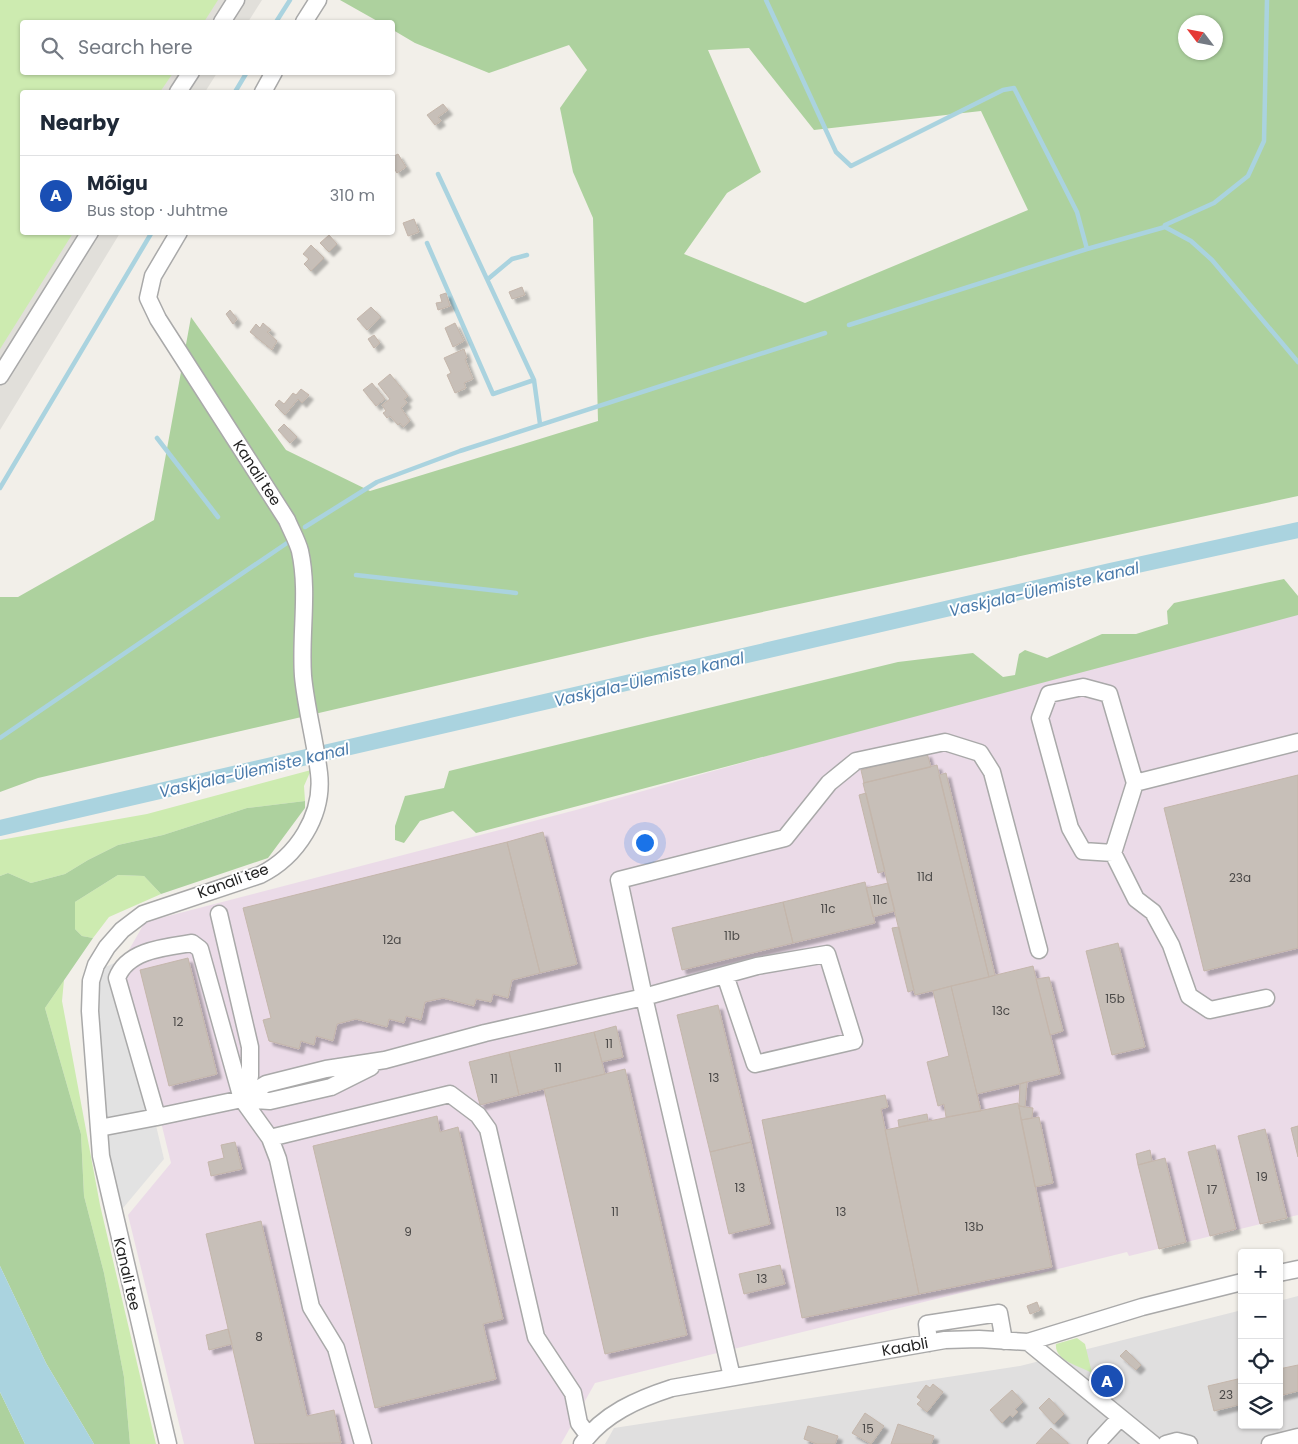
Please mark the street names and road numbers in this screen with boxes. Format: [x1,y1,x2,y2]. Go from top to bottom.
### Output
street label: Kanali tee [228,436,286,510]
street label: Kanali tee [194,858,271,903]
street label: Kanali tee [109,1235,146,1312]
street label: Kaabli [880,1332,930,1361]

